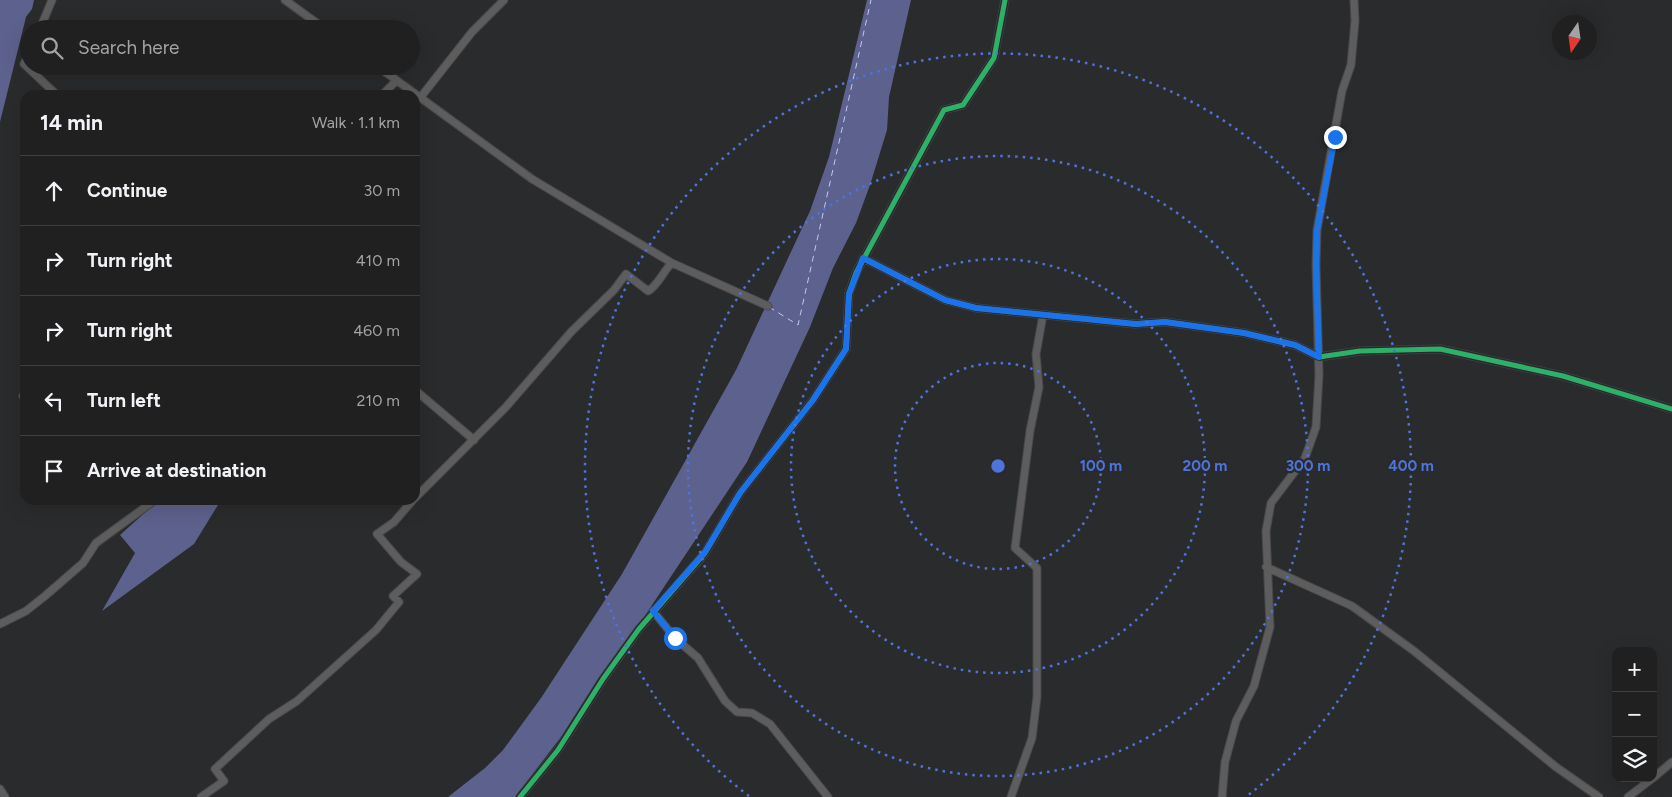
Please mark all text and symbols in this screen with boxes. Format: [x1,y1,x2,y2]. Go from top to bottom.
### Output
north arrow [1552,15,1597,60]
search box [20,20,420,75]
icon: search [38,34,66,62]
text: Search here [78,36,180,59]
text: 14 min [40,110,103,135]
text: Walk · 1.1 km [312,113,400,132]
route end [1324,126,1347,149]
icon: ahead [40,177,68,205]
text: Continue [87,179,167,202]
text: 30 m [363,181,400,200]
icon: right [40,247,68,275]
text: Turn right [87,249,173,272]
text: 410 m [356,251,400,270]
icon: right [40,317,68,345]
text: Turn right [87,319,173,342]
text: 460 m [353,321,400,340]
icon: left [40,387,68,415]
text: Turn left [87,389,161,412]
text: 210 m [357,391,400,410]
icon: arrive [40,457,68,485]
centre of rings [989,457,1007,475]
text: 100 m [1080,457,1122,475]
text: 200 m [1183,457,1227,475]
text: 300 m [1286,457,1330,475]
text: 400 m [1388,457,1434,475]
text: Arrive at destination [87,459,266,482]
route start [664,627,687,650]
map controls [1612,647,1657,782]
button: + [1612,647,1657,692]
button: − [1612,692,1657,737]
button: layers [1612,737,1657,782]

